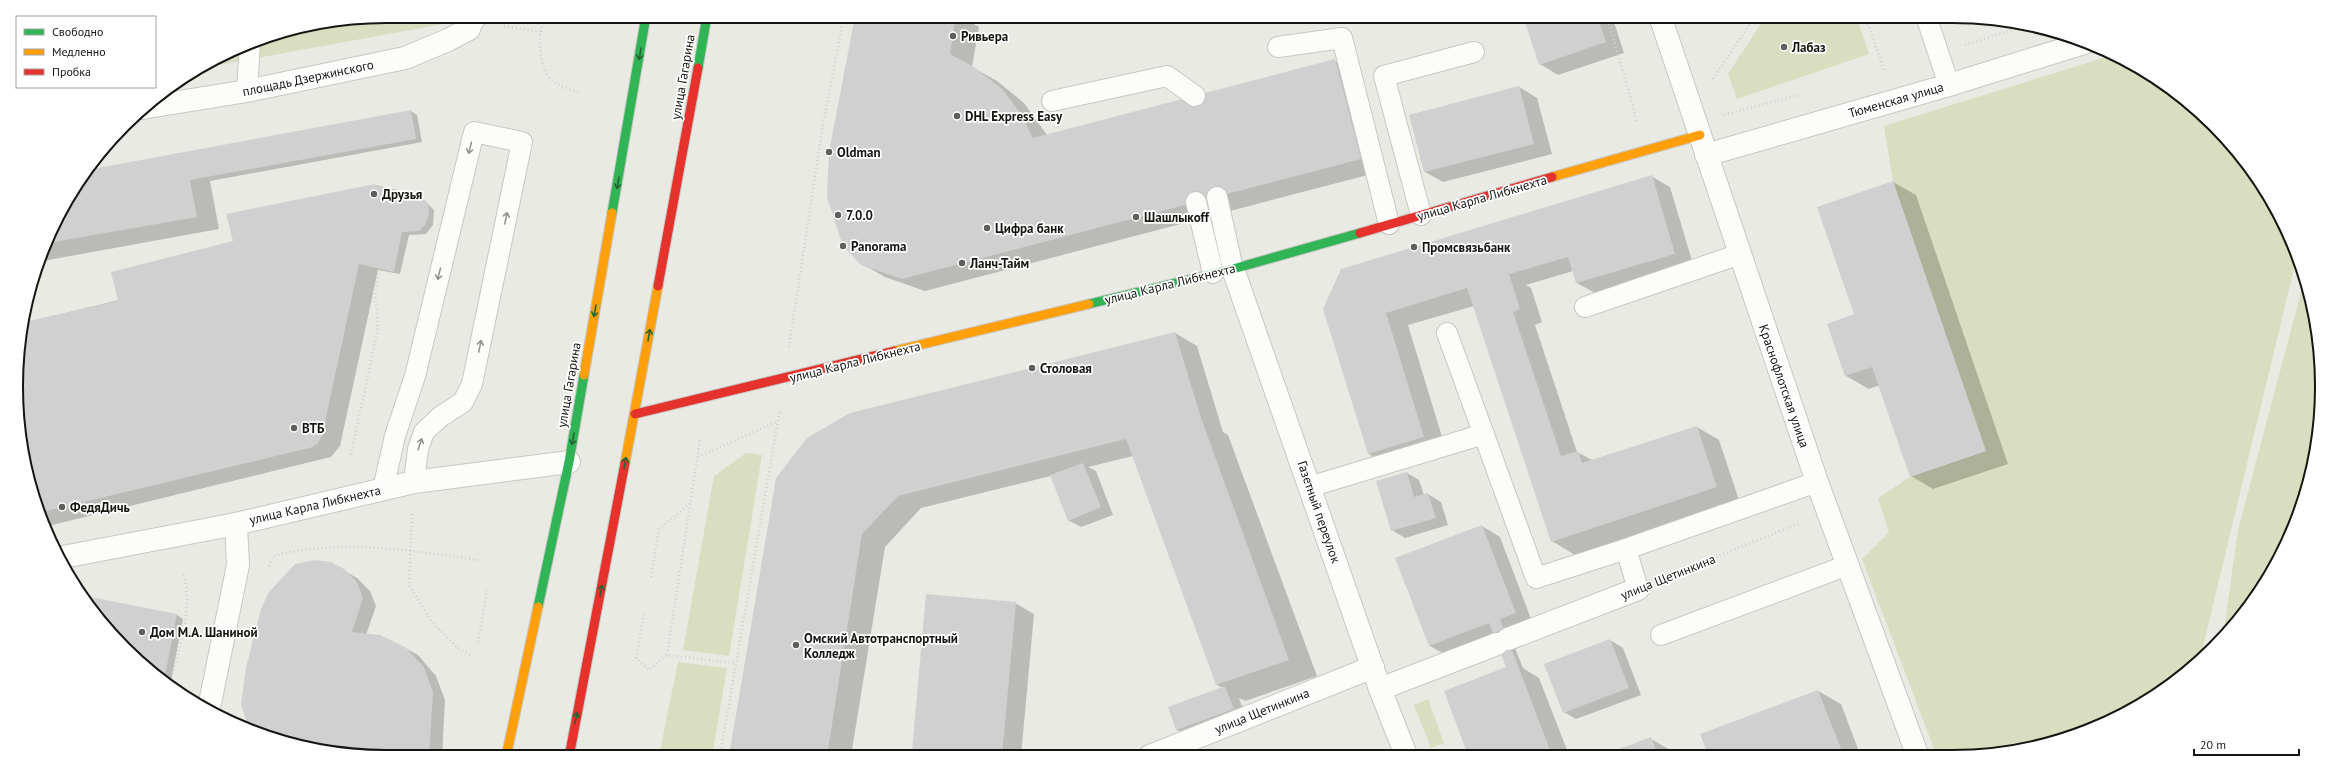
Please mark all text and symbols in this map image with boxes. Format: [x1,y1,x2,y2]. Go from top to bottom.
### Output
legend [16,16,156,88]
text: Свободно [52,24,103,39]
place label: Ривьера [961,28,1008,45]
marker: Ривьера [948,31,958,41]
street label: улица Гагарина [667,33,699,121]
place label: Лабаз [1791,39,1826,56]
marker: Лабаз [1779,42,1789,52]
text: Медленно [52,44,106,59]
one-way arrow [635,48,643,61]
street label: площадь Дзержинского [241,56,375,100]
text: Пробка [52,64,91,79]
street label: Тюменская улица [1846,78,1946,122]
place label: DHL Express Easy [965,108,1063,125]
marker: DHL Express Easy [952,111,962,121]
one-way arrow [465,141,473,154]
place label: Oldman [837,144,881,161]
marker: Oldman [824,147,834,157]
street label: улица Карла Либкнехта [1415,171,1549,225]
one-way arrow [614,176,622,189]
place label: Друзья [382,186,422,203]
marker: Друзья [369,189,379,199]
place label: 7.0.0 [846,207,873,224]
place label: Шашлыкoff [1144,209,1210,226]
marker: 7.0.0 [833,210,843,220]
one-way arrow [503,212,511,225]
marker: Шашлыкoff [1131,212,1141,222]
place label: Цифра банк [995,220,1064,237]
marker: Цифра банк [982,223,992,233]
place label: Panorama [851,238,907,255]
place label: Промсвязьбанк [1422,239,1511,256]
marker: Panorama [838,241,848,251]
marker: Промсвязьбанк [1409,242,1419,252]
place label: Ланч-Тайм [969,255,1029,272]
marker: Ланч-Тайм [957,258,967,268]
street label: улица Карла Либкнехта [1103,260,1237,308]
one-way arrow [435,268,443,281]
one-way arrow [591,304,599,317]
street label: Краснофлотская улица [1755,322,1813,450]
one-way arrow [645,329,653,342]
street label: улица Карла Либкнехта [788,338,922,386]
one-way arrow [476,340,484,353]
street label: улица Гагарина [553,341,585,429]
place label: Столовая [1040,360,1092,377]
marker: Столовая [1027,363,1037,373]
place label: ВТБ [302,420,325,437]
marker: ВТБ [289,423,299,433]
one-way arrow [569,432,577,445]
one-way arrow [417,437,424,450]
one-way arrow [622,457,630,470]
street label: Газетный переулок [1294,459,1345,566]
street label: улица Карла Либкнехта [248,482,382,528]
place label: ФедяДичь [70,499,130,516]
marker: ФедяДичь [57,502,67,512]
street label: улица Щетинкина [1618,550,1718,604]
one-way arrow [597,585,605,598]
place label: Дом М.А. Шаниной [150,624,258,641]
marker: Дом М.А. Шаниной [137,627,147,637]
place label: Омский Автотранспортный Колледж [804,630,958,662]
marker: Омский Автотранспортный Колледж [791,640,801,650]
street label: улица Щетинкина [1212,684,1312,738]
one-way arrow [573,712,581,725]
scale bar [2194,731,2299,757]
text: 20 m [2200,737,2226,752]

